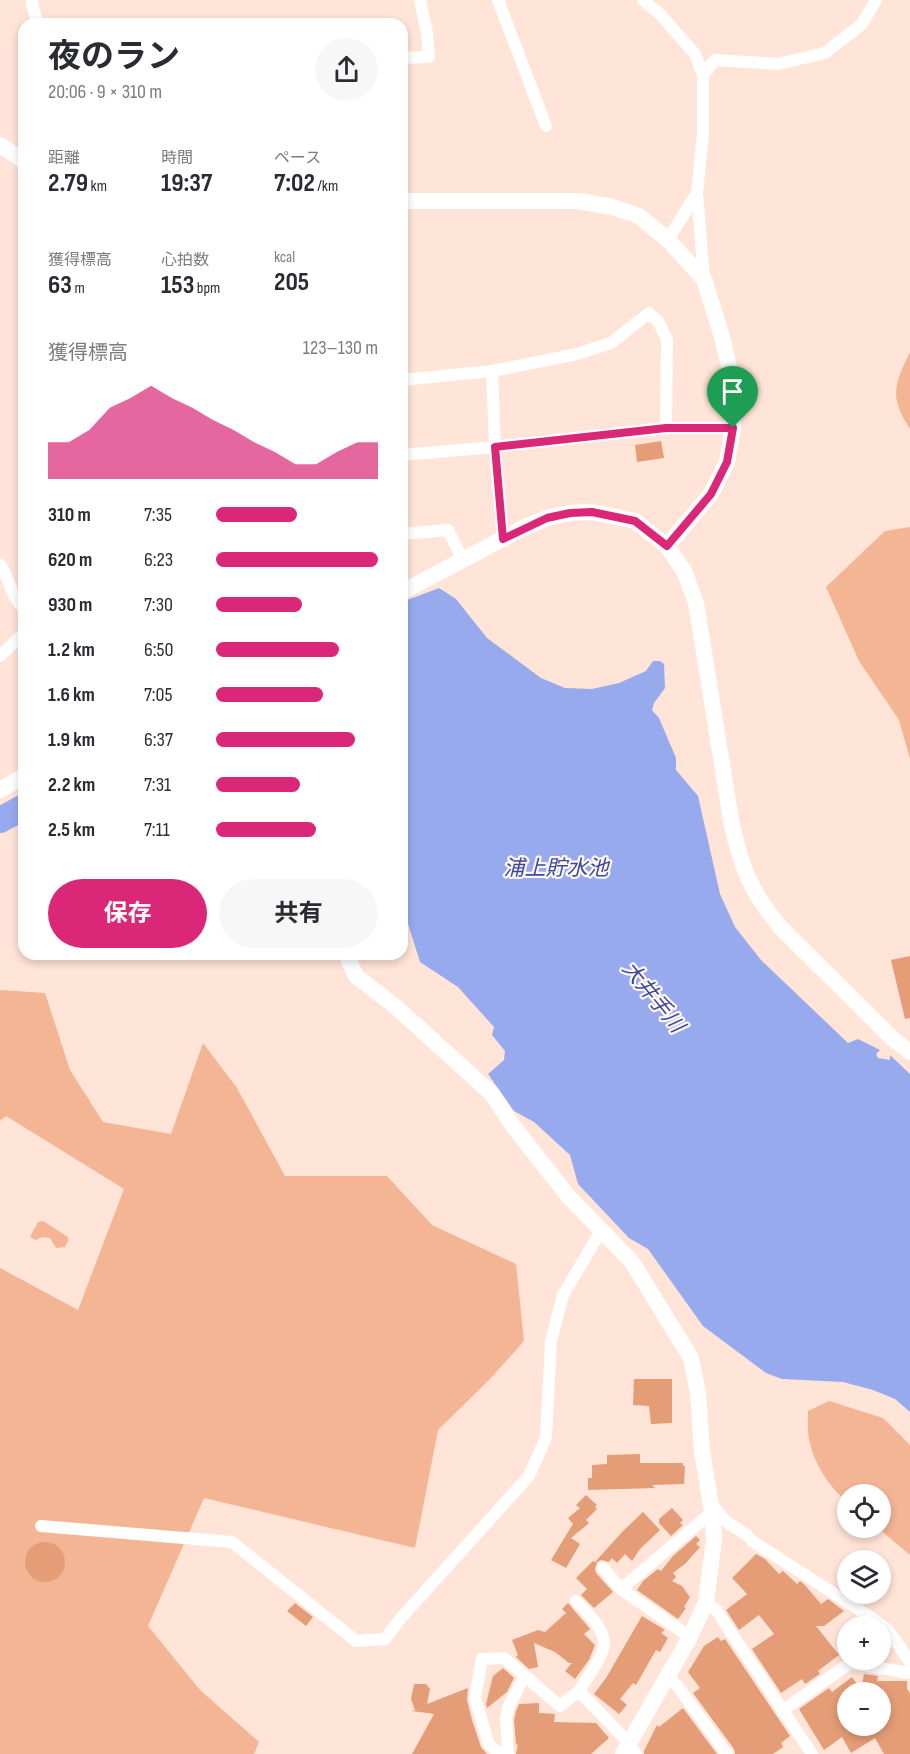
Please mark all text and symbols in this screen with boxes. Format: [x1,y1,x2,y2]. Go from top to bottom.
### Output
text: 夜のラン [48,37,180,77]
button: share [315,38,378,101]
text: 20:06 · 9 × 310 m [48,80,162,104]
text: 距離 [48,149,80,168]
text: 時間 [161,149,193,168]
text: ペース [274,149,321,168]
text: 2.79 [48,168,88,199]
text: 19:37 [161,168,212,199]
text: 7:02 [274,168,315,199]
text: km [88,177,107,196]
text: /km [315,177,338,196]
text: kcal [274,248,295,267]
text: 獲得標高 [48,251,112,270]
text: 心拍数 [161,251,209,270]
text: 205 [274,267,309,298]
text: 63 [48,270,72,301]
text: 153 [161,270,194,301]
text: m [72,279,85,298]
text: bpm [194,279,220,298]
text: 123–130 m [303,336,378,360]
text: 獲得標高 [48,341,128,365]
pin [707,366,758,428]
icon: arrive [716,375,749,408]
text: 310 m [48,503,91,527]
text: 7:35 [144,503,172,527]
text: 620 m [48,548,92,572]
text: 6:23 [144,548,173,572]
text: 930 m [48,593,92,617]
text: 7:30 [144,593,173,617]
text: 1.2 km [48,638,95,662]
text: 6:50 [144,638,173,662]
text: 1.6 km [48,683,95,707]
text: 7:05 [144,683,173,707]
text: 1.9 km [48,728,95,752]
text: 6:37 [144,728,173,752]
text: 2.2 km [48,773,95,797]
text: 7:31 [144,773,171,797]
text: 2.5 km [48,818,95,842]
text: 7:11 [144,818,170,842]
water label: 浦上貯水池 [504,856,610,881]
button: 保存 [48,879,207,948]
button: 共有 [219,879,378,948]
water label: 大井手川 [617,956,690,1039]
map controls [837,1484,891,1736]
button: locate [837,1484,891,1538]
button: layers [837,1550,891,1604]
button: + [837,1616,891,1670]
button: − [837,1682,891,1736]

